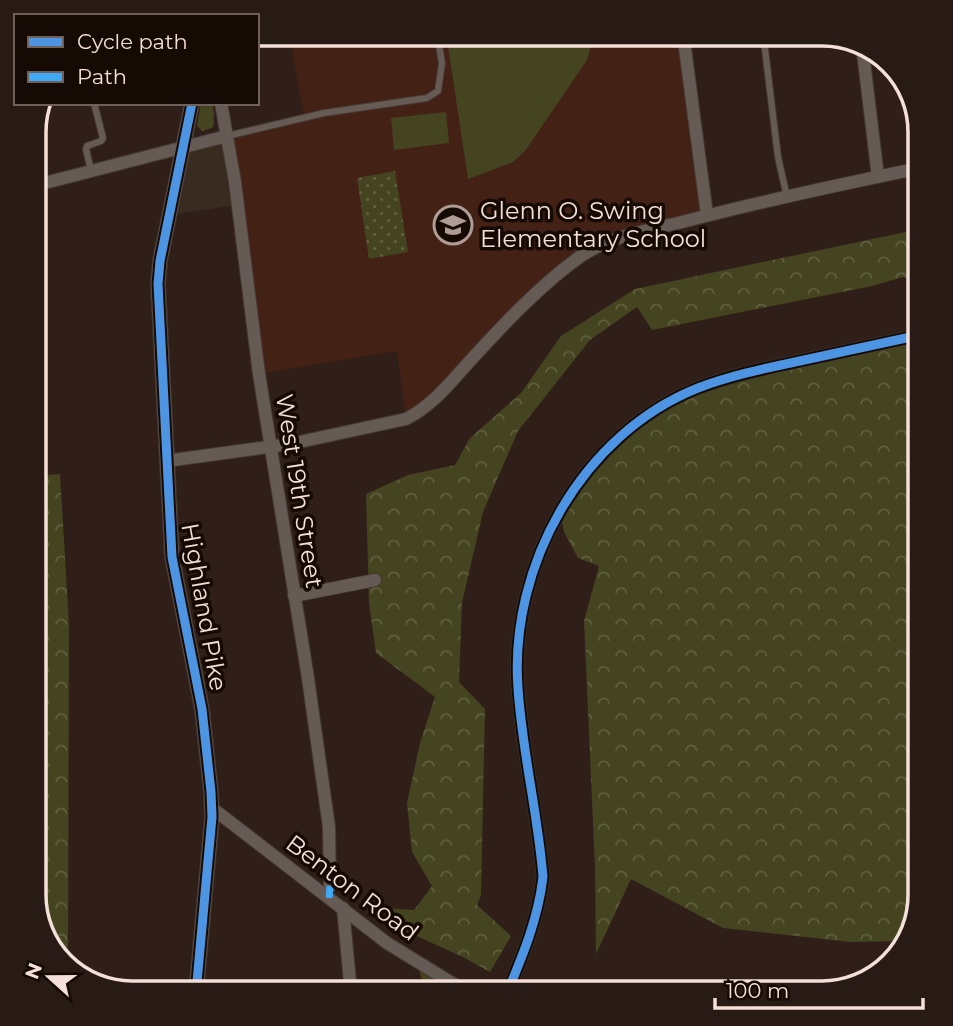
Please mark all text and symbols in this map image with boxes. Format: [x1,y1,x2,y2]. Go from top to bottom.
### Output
legend [14,14,259,105]
text: Cycle path [77,29,188,54]
text: Path [77,64,127,89]
place label: Glenn O. Swing Elementary School [480,196,706,253]
school or university icon: Glenn O. Swing Elementary School [432,204,474,246]
street label: West 19th Street [270,392,329,590]
street label: Highland Pike [175,521,234,693]
street label: Benton Road [280,828,424,947]
north arrow [14,942,84,1012]
text: N [20,960,47,982]
scale bar [715,967,923,1011]
text: 100 m [726,978,789,1003]

